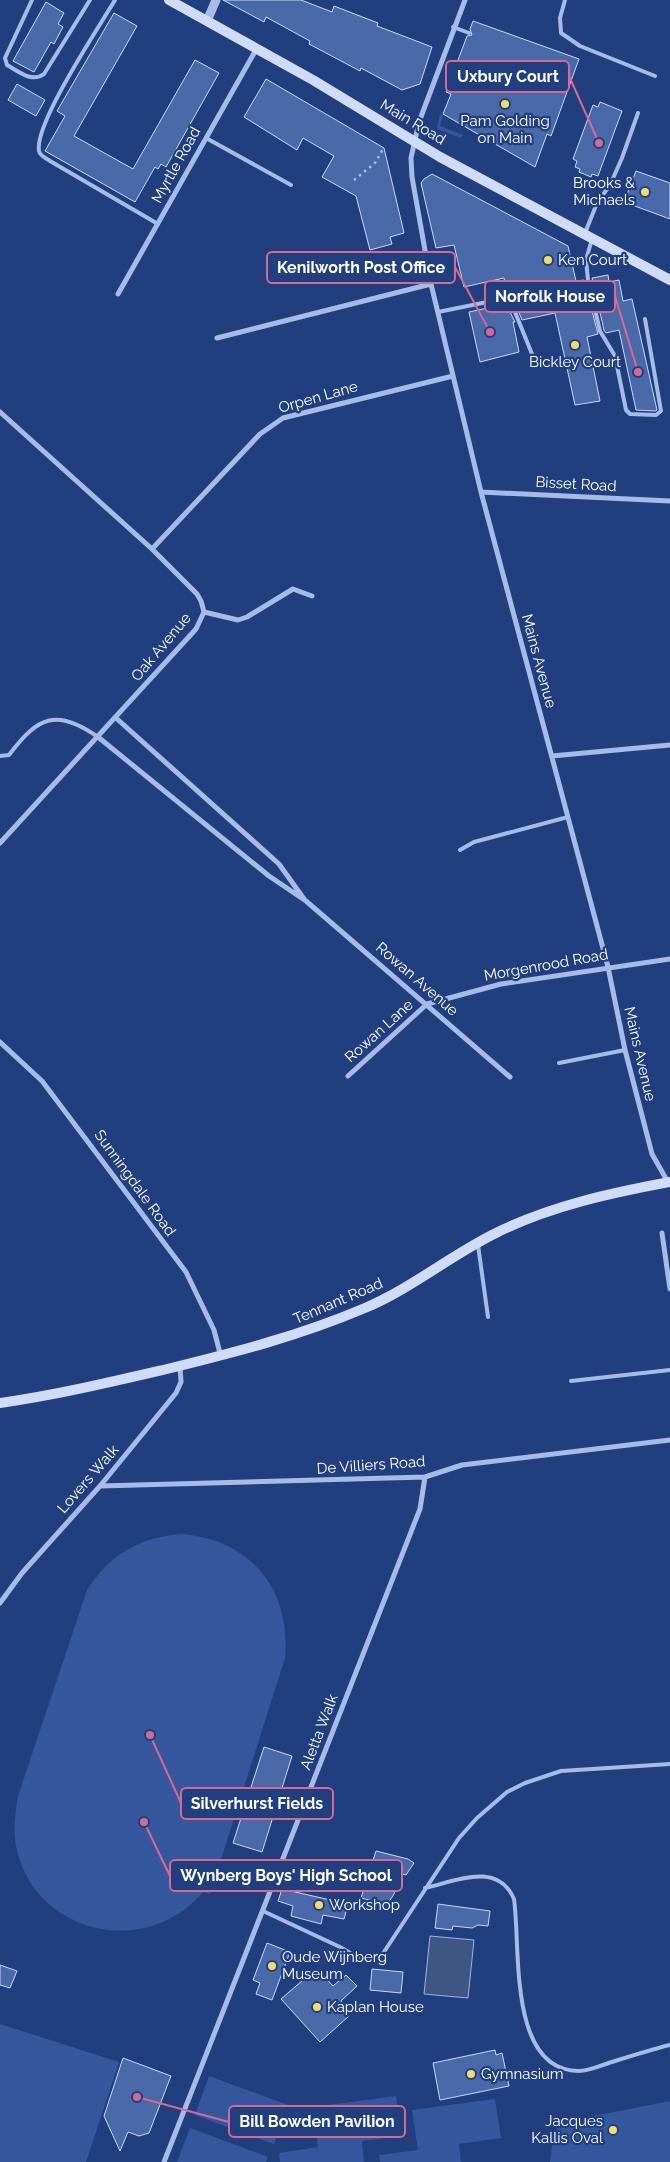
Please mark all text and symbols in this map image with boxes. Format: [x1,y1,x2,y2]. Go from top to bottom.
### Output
callout: Uxbury Court [446,61,569,92]
text: Uxbury Court [457,67,559,86]
street label: Main Road [377,95,449,149]
marker: Pam Golding on Main [499,98,511,110]
place label: Pam Golding on Main [460,112,550,147]
street label: Myrtle Road [148,124,204,206]
place label: Brooks & Michaels [573,174,635,209]
marker: Brooks & Michaels [639,186,651,198]
place label: Ken Court [558,251,627,269]
callout: Kenilworth Post Office [267,252,455,283]
marker: Ken Court [542,254,554,266]
text: Kenilworth Post Office [277,258,445,277]
callout: Norfolk House [485,281,615,312]
text: Norfolk House [495,287,605,306]
marker: Bickley Court [569,339,581,351]
place label: Bickley Court [529,353,621,371]
street label: Orpen Lane [276,377,360,417]
street label: Bisset Road [535,473,617,495]
street label: Oak Avenue [127,609,195,685]
street label: Mains Avenue [518,612,560,710]
street label: Rowan Avenue [372,938,462,1020]
street label: Morgenrood Road [482,945,610,985]
street label: Rowan Lane [341,996,417,1066]
street label: Mains Avenue [620,1005,660,1103]
street label: Sunningdale Road [90,1126,180,1240]
street label: Tennant Road [291,1274,385,1328]
street label: Lovers Walk [53,1441,123,1517]
street label: De Villiers Road [316,1452,426,1478]
street label: Aletta Walk [296,1692,342,1772]
callout: Silverhurst Fields [181,1788,333,1819]
text: Silverhurst Fields [191,1794,323,1813]
callout: Wynberg Boys' High School [170,1860,402,1891]
text: Wynberg Boys' High School [180,1866,393,1885]
place label: Workshop [329,1896,400,1914]
marker: Workshop [313,1899,325,1911]
place label: Oude Wijnberg Museum [282,1948,387,1983]
marker: Oude Wijnberg Museum [266,1960,278,1972]
place label: Kaplan House [327,1998,424,2016]
marker: Kaplan House [311,2001,323,2013]
place label: Gymnasium [481,2065,564,2083]
marker: Gymnasium [465,2068,477,2080]
callout: Bill Bowden Pavilion [229,2106,405,2137]
text: Bill Bowden Pavilion [239,2112,395,2131]
place label: Jacques Kallis Oval [531,2112,604,2147]
marker: Jacques Kallis Oval [607,2124,619,2136]

